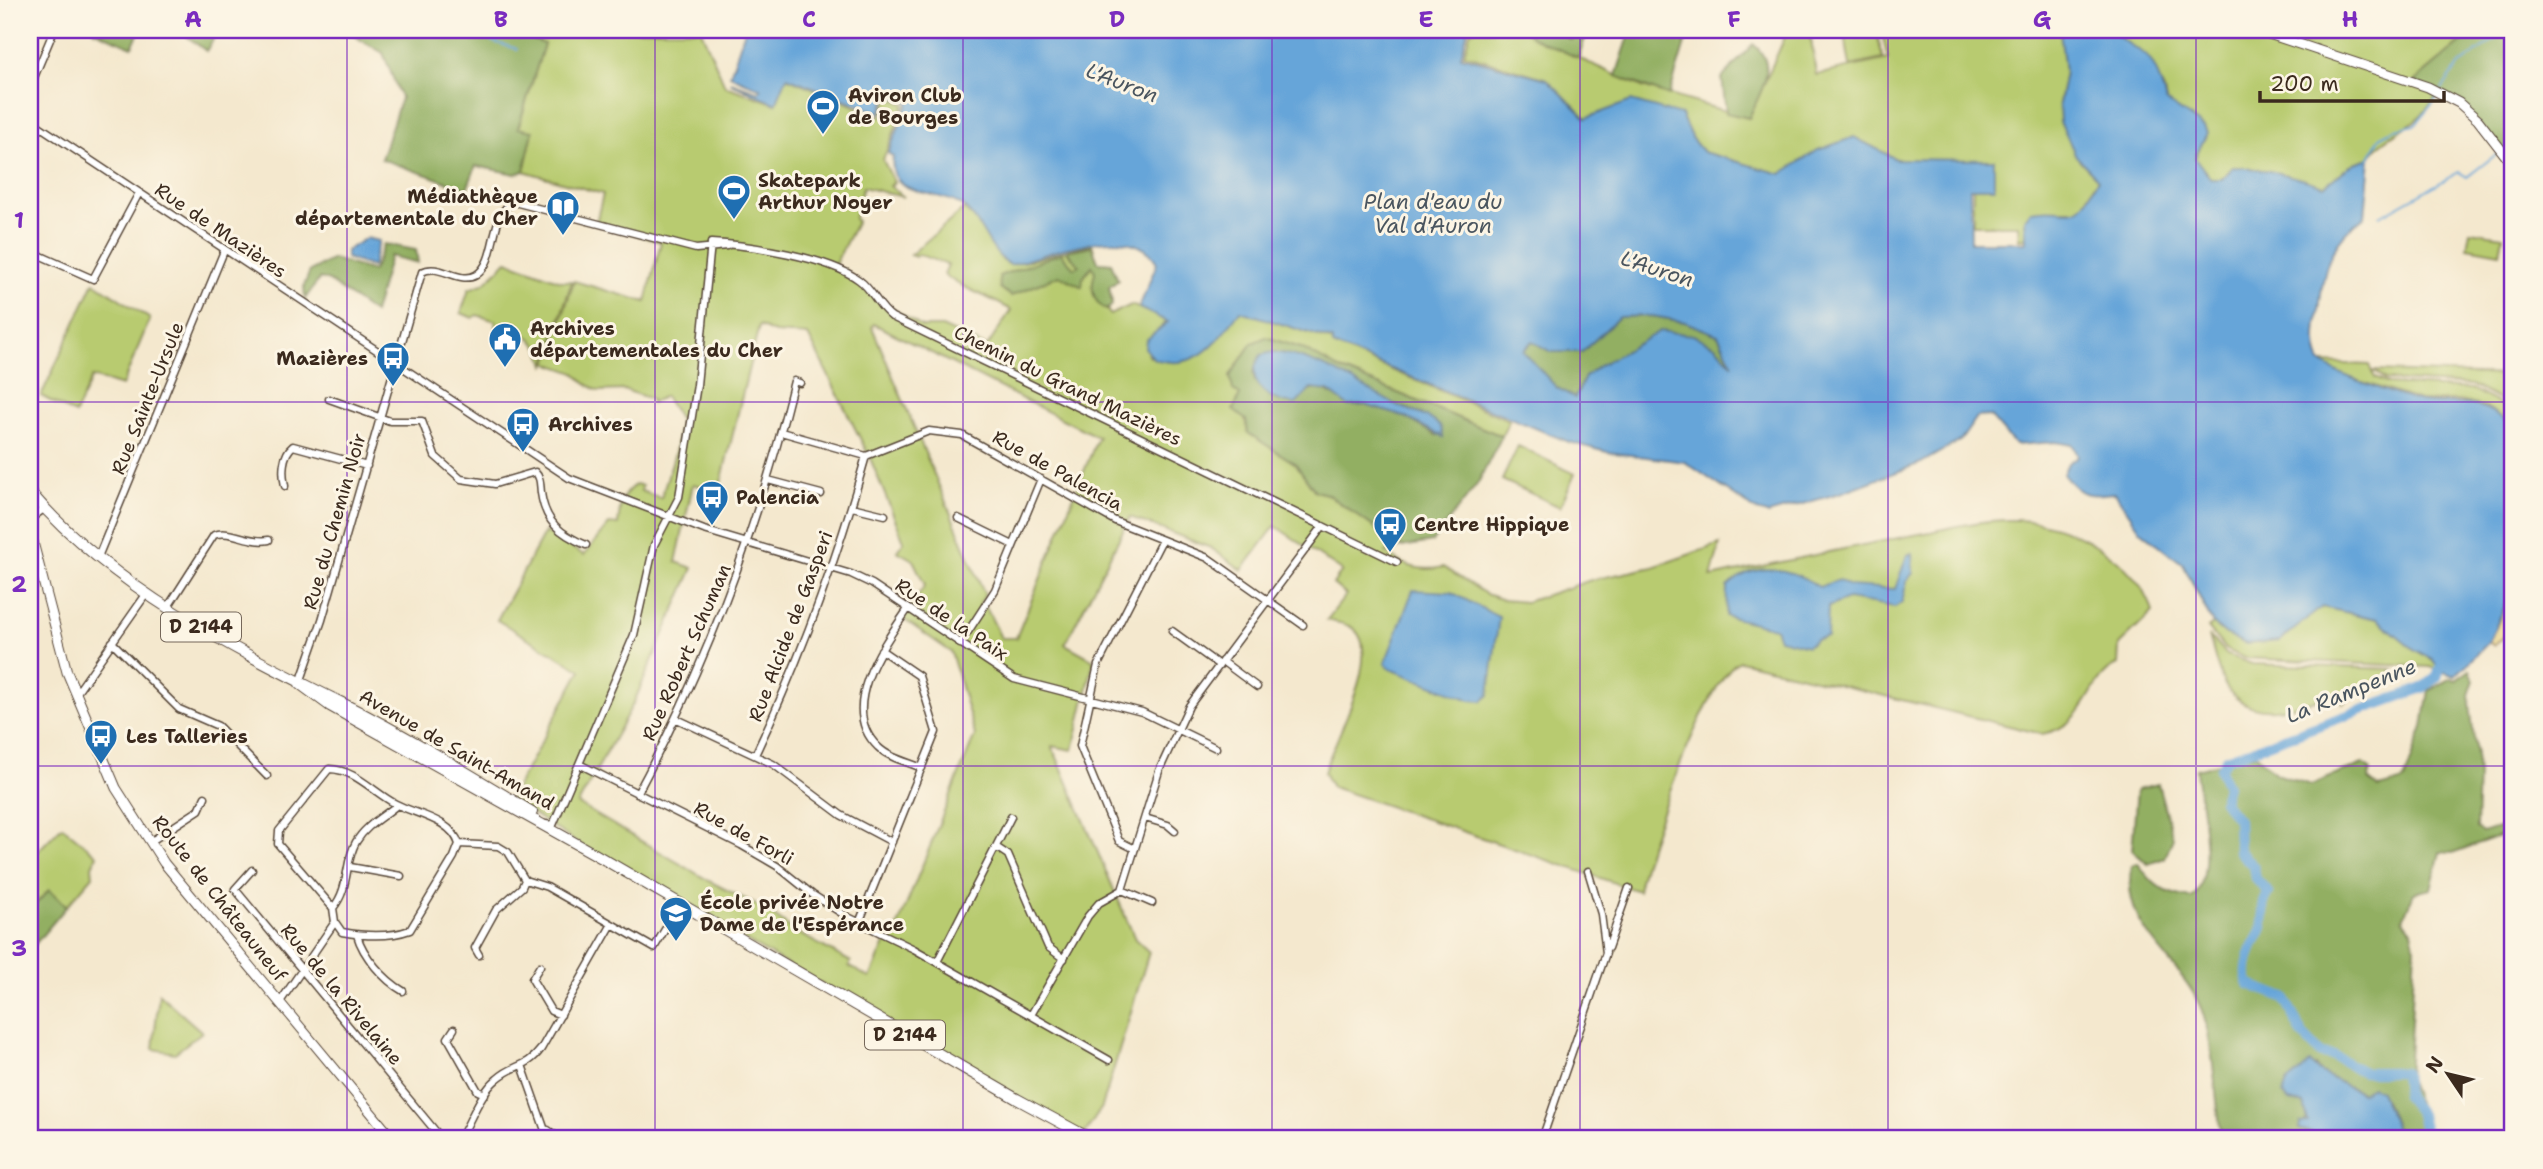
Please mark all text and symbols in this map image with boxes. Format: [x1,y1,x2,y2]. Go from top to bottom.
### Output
text: A [184,4,202,34]
text: B [494,4,508,34]
text: C [802,4,816,34]
text: D [1109,4,1125,34]
text: E [1418,4,1434,34]
text: F [1727,4,1741,34]
text: G [2033,4,2052,34]
text: H [2342,4,2358,34]
water label: L'Auron [1082,57,1162,109]
scale bar [2260,60,2443,104]
text: 200 m [2270,70,2339,98]
place label: Aviron Club de Bourges [848,83,962,130]
sports icon: Aviron Club de Bourges [804,87,842,136]
place label: Skatepark Arthur Noyer [758,168,893,215]
sports icon: Skatepark Arthur Noyer [715,172,753,221]
street label: Rue de Mazières [150,177,292,284]
place label: Médiathèque départementale du Cher [295,184,538,231]
library icon: Médiathèque départementale du Cher [544,188,582,237]
water label: Plan d'eau du Val d'Auron [1364,188,1502,240]
text: 1 [14,205,24,235]
water label: L'Auron [1617,244,1697,294]
place label: Archives départementales du Cher [530,316,783,363]
street label: Rue Sainte-Ursule [105,318,189,478]
street label: Chemin du Grand Mazières [950,319,1186,452]
public building icon: Archives départementales du Cher [486,320,524,369]
bus stop icon: Mazières [374,339,412,388]
place label: Mazières [276,346,368,371]
bus stop icon: Archives [504,405,542,454]
place label: Archives [548,412,633,437]
street label: Rue de Palencia [988,424,1128,517]
street label: Rue du Chemin Noir [297,430,372,612]
bus stop icon: Palencia [693,478,731,527]
place label: Palencia [736,485,819,510]
bus stop icon: Centre Hippique [1371,505,1409,554]
place label: Centre Hippique [1414,512,1569,537]
street label: Rue Alcide de Gasperi [742,527,838,725]
street label: Rue Robert Schuman [636,560,737,745]
text: 2 [11,569,27,599]
street label: Rue de la Paix [890,572,1013,666]
road number: D 2144 [161,612,241,642]
water label: La Rampenne [2282,652,2420,730]
street label: Avenue de Saint-Amand [355,683,559,816]
bus stop icon: Les Talleries [82,717,120,766]
place label: Les Talleries [126,724,248,749]
street label: Rue de Forli [689,796,798,871]
street label: Route de Châteauneuf [147,810,293,987]
place label: École privée Notre Dame de l'Espérance [700,889,904,937]
school or university icon: École privée Notre Dame de l'Espérance [657,894,695,943]
street label: Rue de la Rivelaine [275,918,408,1070]
text: 3 [11,933,27,963]
road number: D 2144 [865,1020,945,1050]
north arrow [2414,1040,2484,1110]
text: N [2420,1051,2449,1078]

